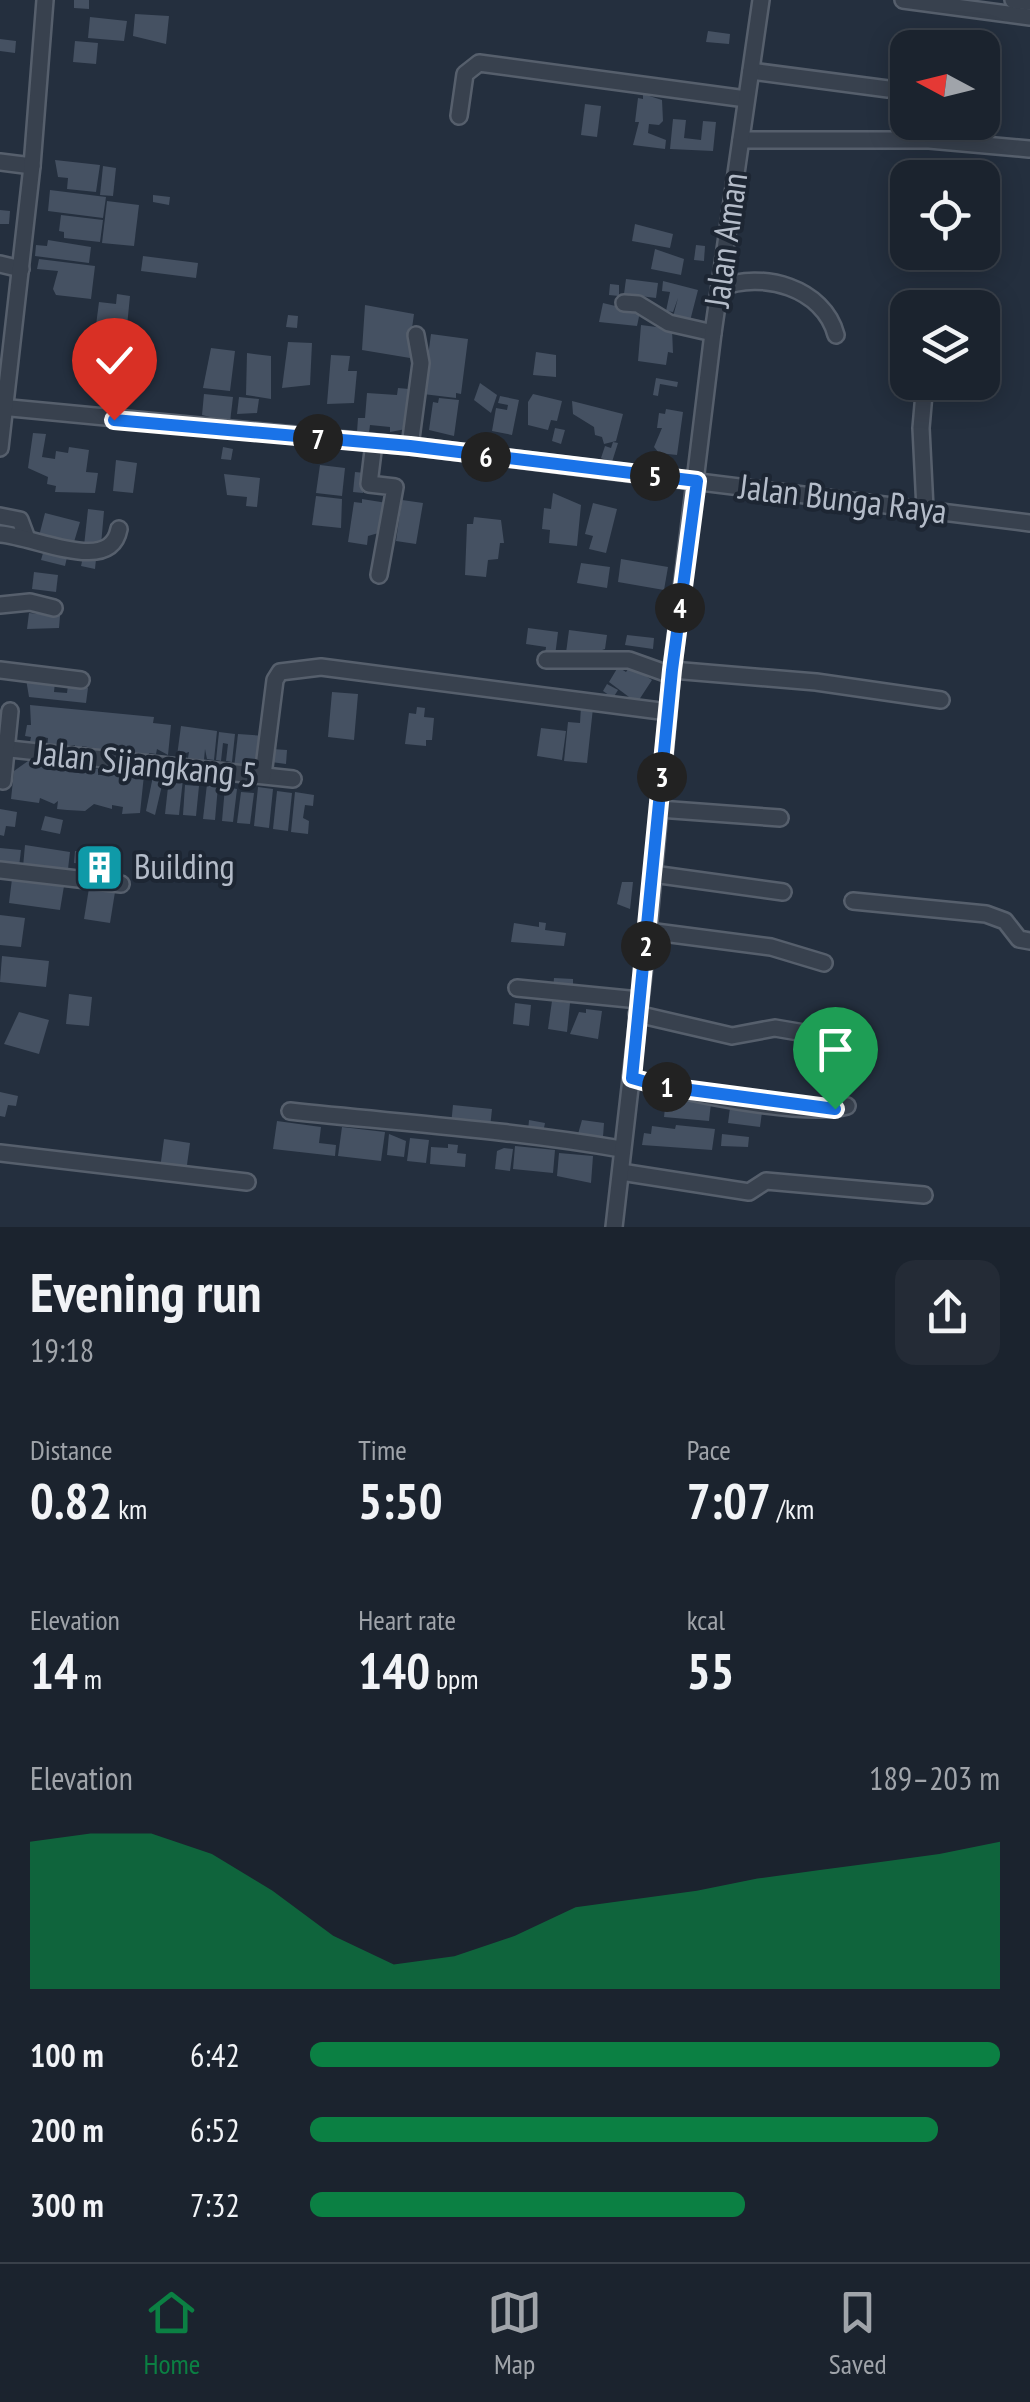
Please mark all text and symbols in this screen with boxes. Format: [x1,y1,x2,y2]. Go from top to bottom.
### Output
north arrow [890,30,1000,140]
map controls [890,30,1000,400]
button: locate [890,160,1000,270]
street label: Jalan Aman [693,170,757,311]
button: layers [890,290,1000,400]
pin [72,318,157,421]
icon: check [87,333,142,388]
pin: 7 [293,414,343,464]
text: 7 [311,420,325,457]
pin: 6 [461,432,511,482]
text: 6 [479,438,493,475]
pin: 5 [630,451,680,501]
text: 5 [648,457,662,494]
street label: Jalan Bunga Raya [736,462,950,534]
pin: 4 [655,583,705,633]
text: 4 [673,589,687,626]
street label: Jalan Sijangkang 5 [32,728,259,798]
pin: 3 [637,752,687,802]
text: 3 [655,758,669,795]
building icon: Building [73,841,125,893]
place label: Building [134,843,235,889]
pin: 2 [621,921,671,971]
text: 2 [639,927,653,964]
pin [793,1007,878,1110]
icon: arrive [808,1022,863,1077]
pin: 1 [642,1062,692,1112]
text: 1 [660,1068,674,1105]
text: Evening run [30,1256,262,1327]
button: share [895,1260,1000,1365]
text: 19:18 [30,1329,94,1371]
text: Distance [30,1431,113,1468]
text: Time [358,1431,407,1468]
text: Pace [687,1431,731,1468]
text: 0.82 [30,1468,112,1533]
text: 5:50 [358,1468,443,1533]
text: 7:07 [687,1468,771,1533]
text: km [112,1490,147,1527]
text: /km [771,1490,814,1527]
text: Elevation [30,1601,120,1638]
text: Heart rate [358,1601,456,1638]
text: kcal [687,1601,725,1638]
text: 14 [30,1638,78,1703]
text: 140 [358,1638,430,1703]
text: 55 [687,1638,734,1703]
text: m [78,1660,102,1697]
text: bpm [430,1660,479,1697]
text: Elevation [30,1757,133,1799]
text: 189–203 m [869,1757,1000,1799]
text: 100 m [30,2034,104,2076]
text: 6:42 [190,2034,240,2076]
text: 200 m [30,2109,104,2151]
text: 6:52 [190,2109,240,2151]
text: 300 m [30,2184,104,2226]
text: 7:32 [190,2184,240,2226]
tab: Home [143,2285,200,2382]
tab: Map [487,2285,542,2382]
tab: Saved [829,2285,887,2382]

